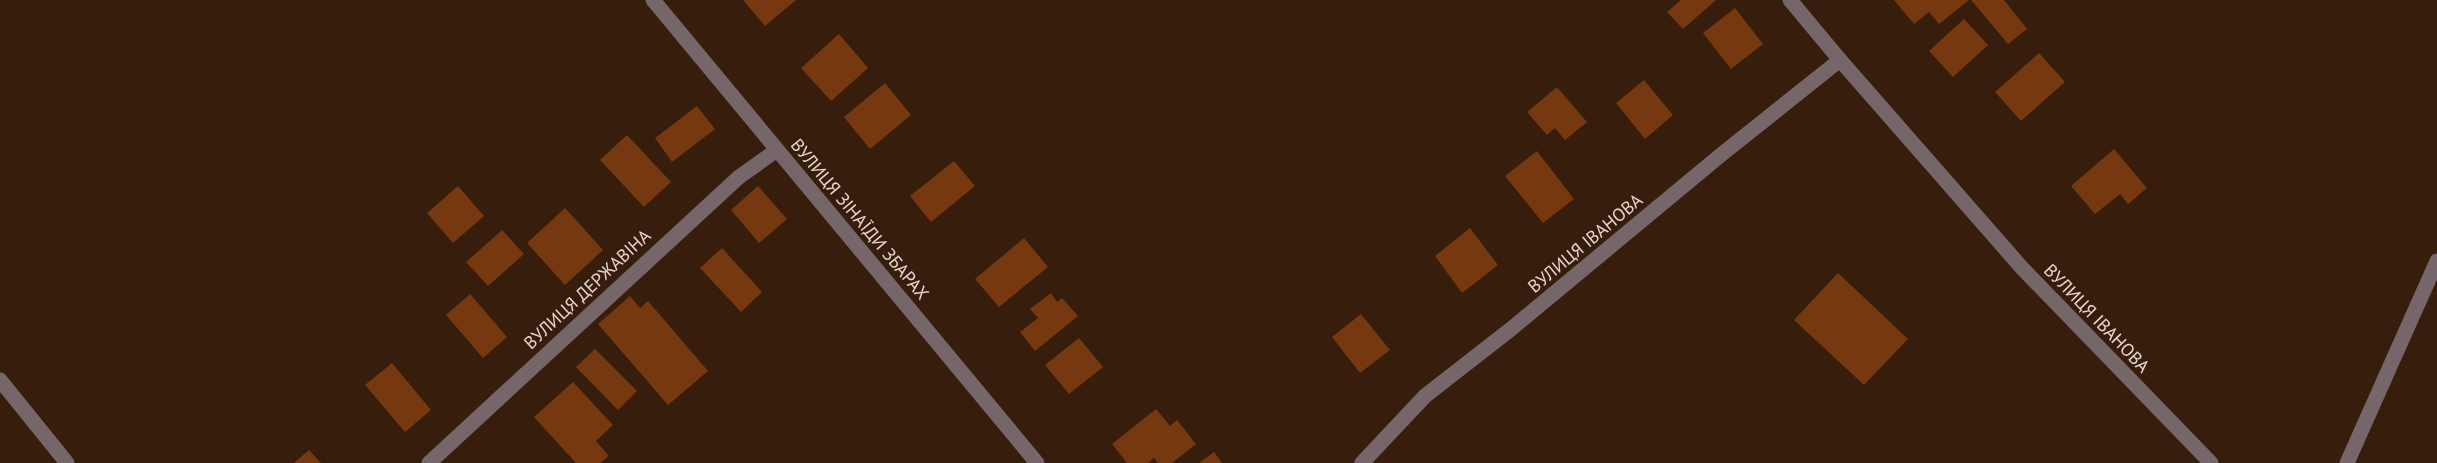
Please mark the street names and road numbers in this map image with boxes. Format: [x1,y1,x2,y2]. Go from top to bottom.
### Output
street label: ВУЛИЦЯ ЗІНАЇДИ ЗБАРАХ [786,134,934,304]
street label: ВУЛИЦЯ ІВАНОВА [1523,188,1647,298]
street label: ВУЛИЦЯ ДЕРЖАВІНА [519,224,656,354]
street label: ВУЛИЦЯ ІВАНОВА [2039,259,2155,378]

